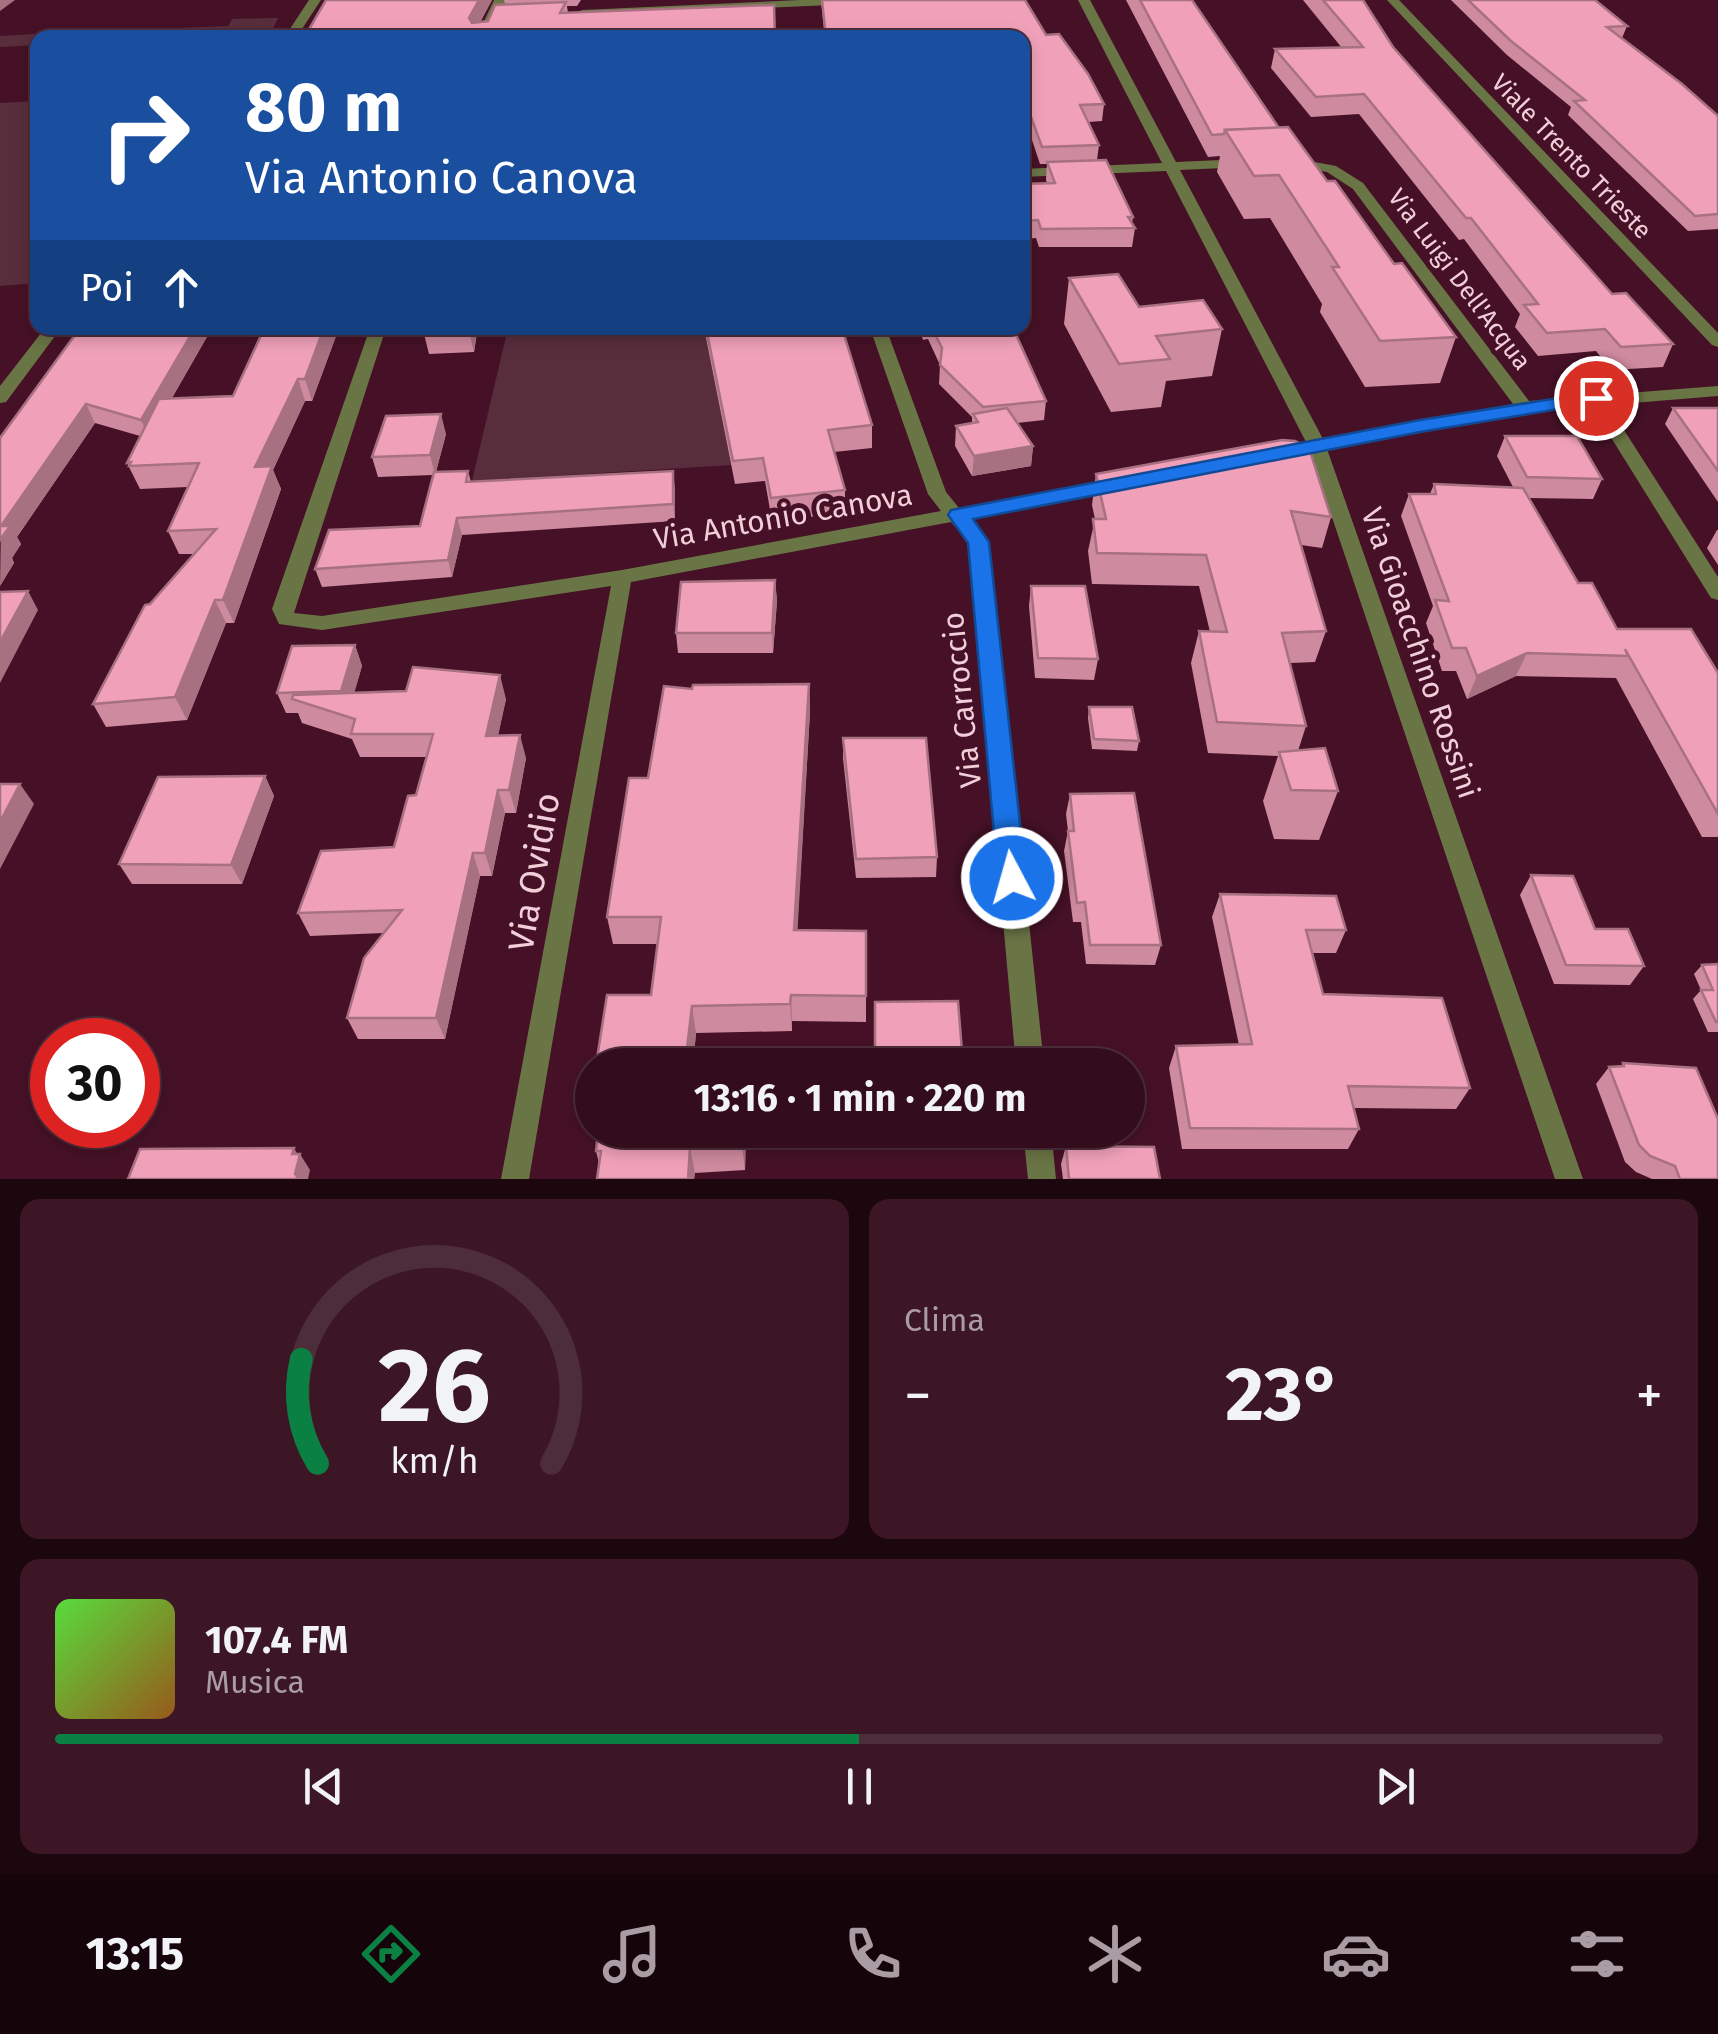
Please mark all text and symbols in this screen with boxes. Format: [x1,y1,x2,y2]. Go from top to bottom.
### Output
text: 80 m [245,66,402,150]
street label: Viale Trento Trieste [1485,68,1658,245]
icon: right [80,70,210,200]
text: Via Antonio Canova [245,151,638,205]
street label: Via Luigi Dell'Acqua [1381,183,1537,376]
icon: ahead [154,260,209,315]
text: Poi [80,265,134,311]
pin [1554,356,1639,441]
icon: arrive [1569,371,1624,426]
street label: Via Antonio Canova [651,477,915,557]
street label: Via Gioacchino Rossini [1353,503,1487,803]
street label: Via Carroccio [935,611,989,789]
street label: Via Ovidio [499,789,569,955]
position arrow [960,826,1064,930]
speed limit sign: 30 [30,1018,160,1148]
text: 13:16 · 1 min · 220 m [694,1075,1026,1121]
text: Clima [904,1301,985,1339]
text: 26 [378,1324,491,1449]
text: 23° [1225,1350,1342,1440]
text: − [904,1363,932,1429]
text: + [1636,1363,1663,1429]
text: km/h [390,1440,479,1482]
text: 107.4 FM [205,1617,348,1663]
text: Musica [205,1663,305,1701]
icon: previous [296,1759,351,1814]
icon: pause [832,1759,887,1814]
icon: next [1368,1759,1423,1814]
icon: directions [356,1919,426,1989]
icon: music [597,1919,667,1989]
icon: phone [838,1919,908,1989]
icon: climate [1080,1919,1150,1989]
icon: car [1321,1919,1391,1989]
icon: filters [1562,1919,1632,1989]
text: 13:15 [86,1927,184,1981]

